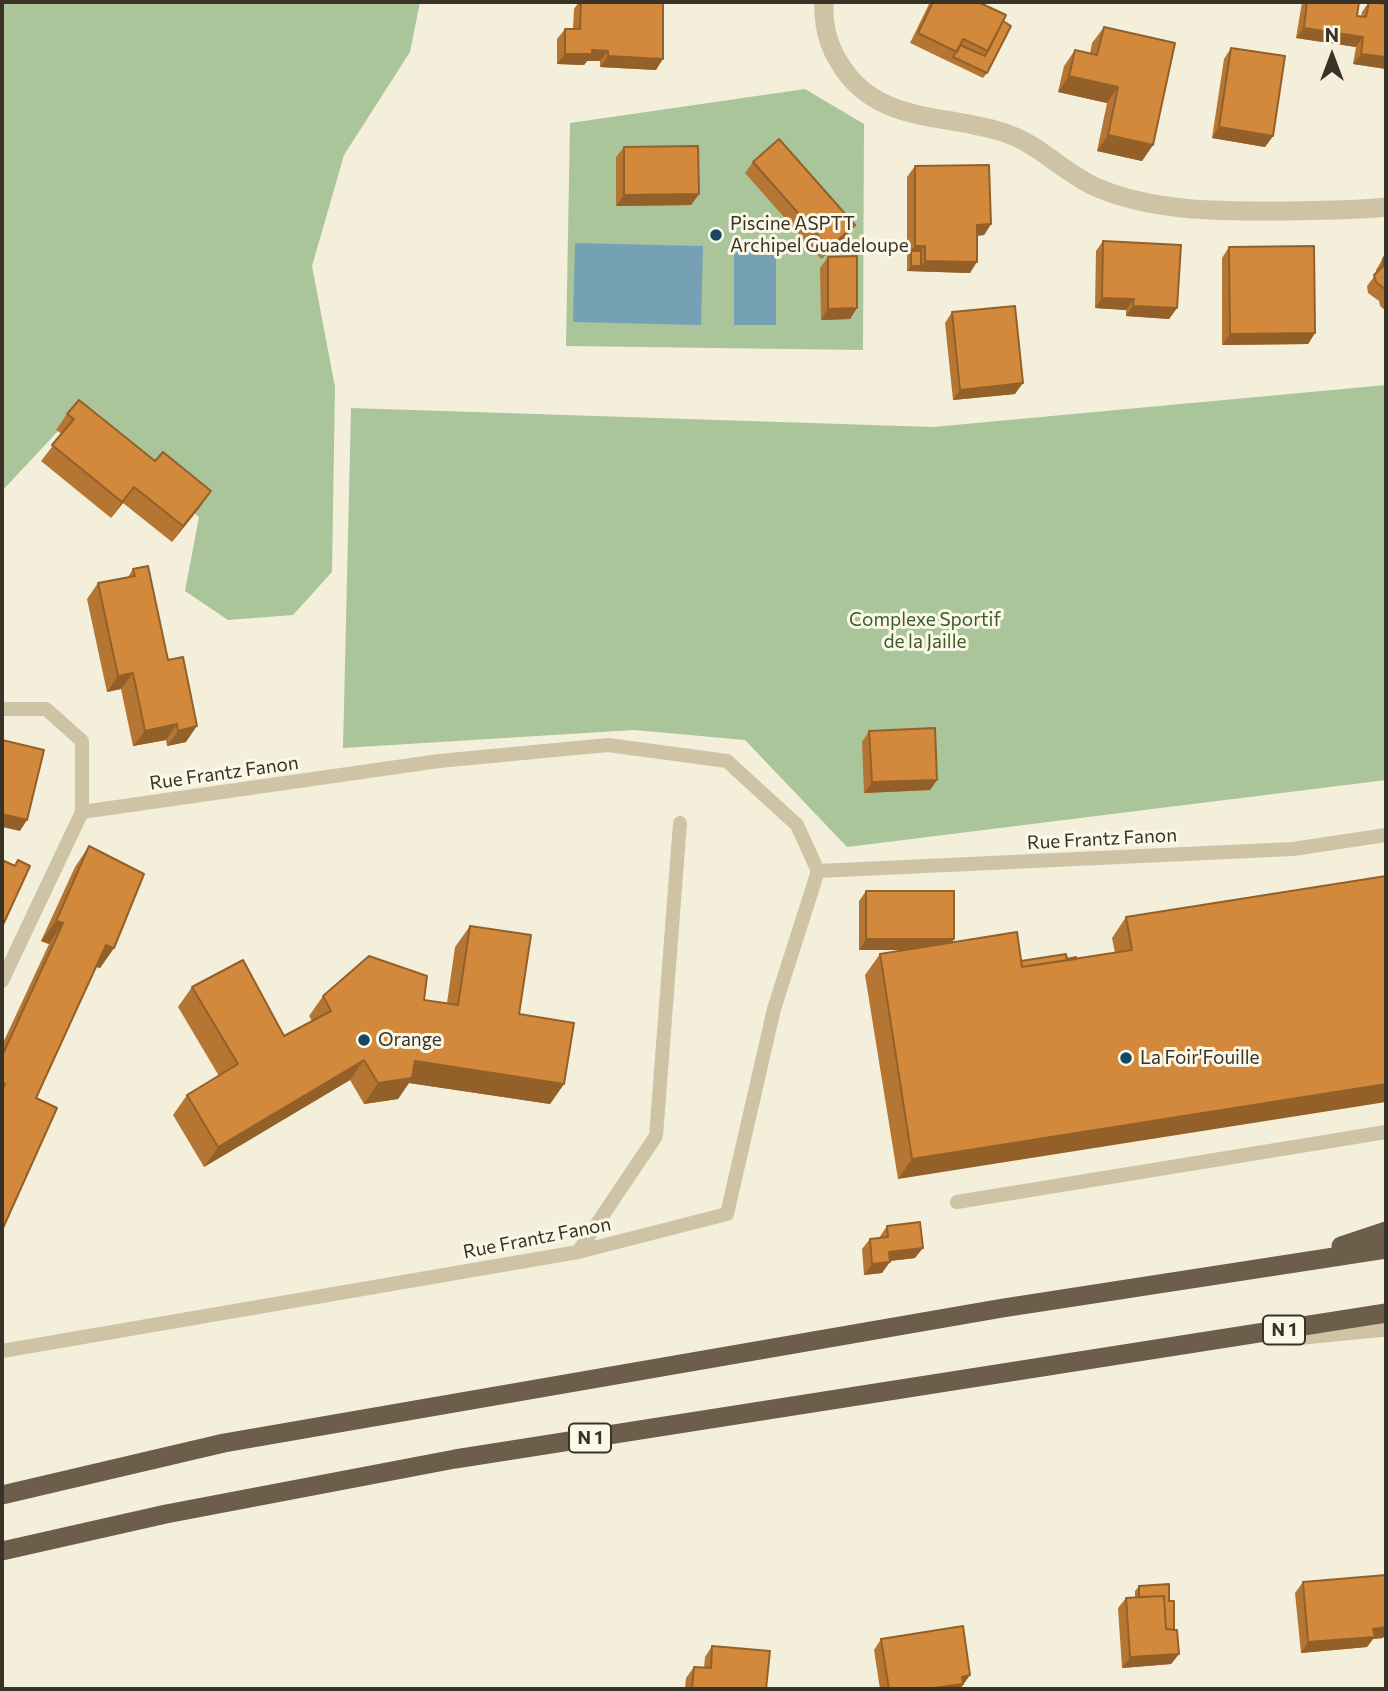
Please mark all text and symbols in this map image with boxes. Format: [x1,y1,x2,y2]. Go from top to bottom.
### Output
north arrow [1297,21,1367,91]
text: N [1325,23,1339,46]
place label: Piscine ASPTT Archipel Guadeloupe [730,213,909,257]
marker: Piscine ASPTT Archipel Guadeloupe [708,227,724,243]
park label: Complexe Sportif de la Jaille [849,609,1001,653]
street label: Rue Frantz Fanon [148,751,300,795]
street label: Rue Frantz Fanon [1026,824,1178,854]
place label: Orange [378,1029,442,1051]
marker: Orange [356,1032,372,1048]
place label: La Foir'Fouille [1140,1047,1260,1069]
marker: La Foir'Fouille [1118,1050,1134,1066]
street label: Rue Frantz Fanon [461,1212,613,1264]
road number: N 1 [1263,1316,1305,1344]
road number: N 1 [569,1423,611,1452]

